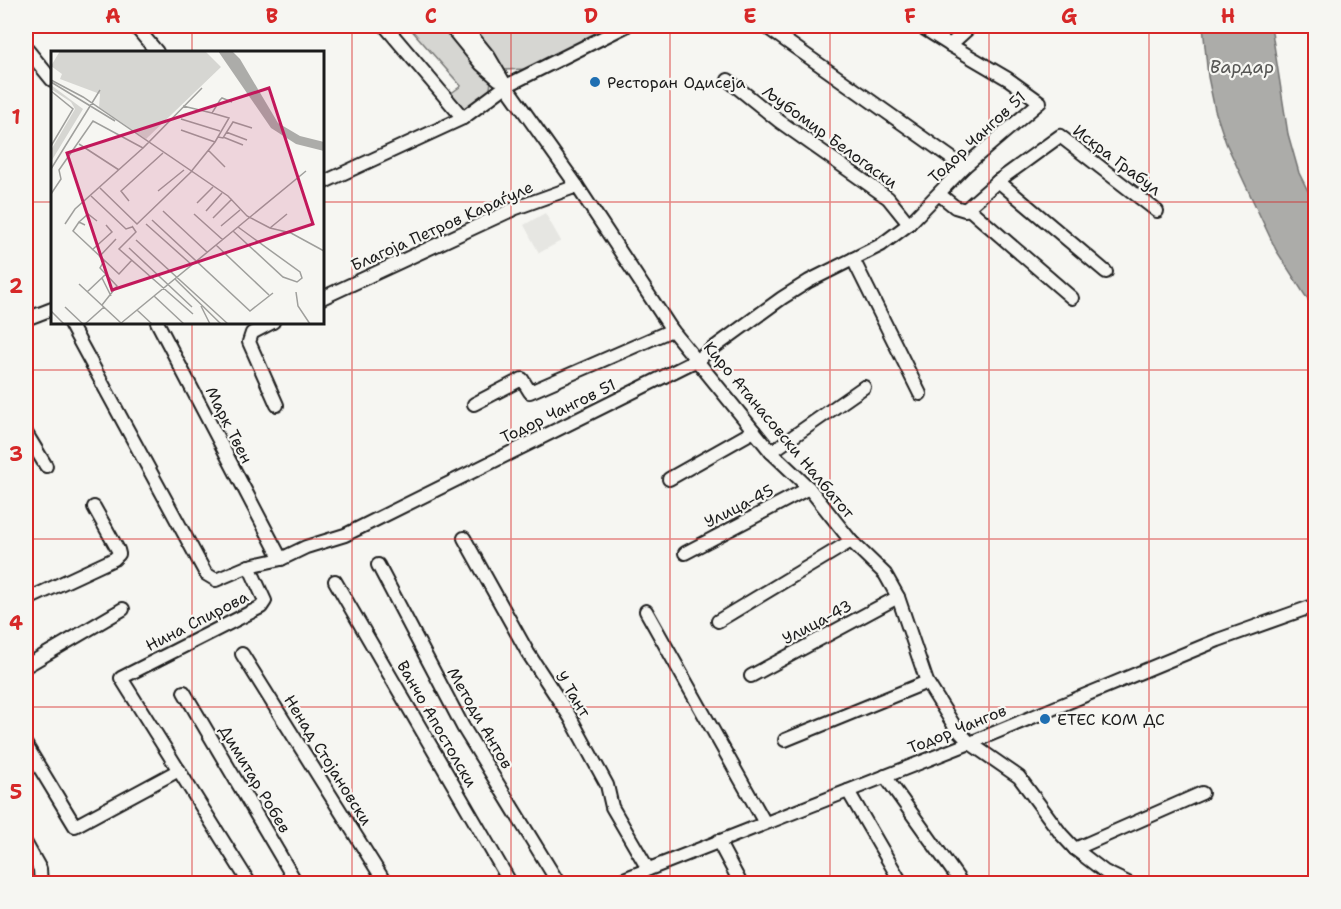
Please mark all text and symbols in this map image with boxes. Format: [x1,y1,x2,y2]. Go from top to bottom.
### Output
text: A [105,3,121,29]
text: B [266,3,278,29]
text: C [425,3,437,29]
text: D [584,3,598,29]
text: E [743,3,757,29]
text: F [904,3,916,29]
text: G [1061,3,1077,29]
text: H [1221,3,1235,29]
inset map [51,51,324,324]
water label: Вардар [1210,55,1274,79]
place label: Ресторан Одисеја [607,72,745,93]
marker: Ресторан Одисеја [588,75,602,89]
street label: Љубомир Белогаски [758,81,902,193]
street label: Тодор Чангов 51 [924,86,1030,188]
text: 1 [11,104,21,130]
street label: Искра Грабул [1069,120,1165,200]
street label: Благоја Петров Караѓуле [348,176,536,276]
text: 2 [9,273,23,299]
street label: Киро Атанасовски Налбатот [699,337,860,523]
street label: Тодор Чангов 51 [497,374,619,448]
street label: Марк Твен [201,383,257,467]
text: 3 [9,441,23,467]
street label: Улица-45 [701,480,777,532]
street label: Нина Спирова [142,586,252,656]
street label: Улица-43 [779,595,855,649]
text: 4 [9,610,23,636]
street label: Ванчо Апостолски [392,657,482,791]
street label: Методи Антов [442,664,518,772]
street label: У Тант [551,667,596,722]
street label: Ненад Стојановски [279,691,377,829]
street label: Тодор Чангов [905,700,1009,758]
place label: ЕТЕС КОМ ДС [1057,709,1165,730]
marker: ЕТЕС КОМ ДС [1038,712,1052,726]
street label: Димитар Робев [215,721,295,837]
text: 5 [10,779,22,805]

